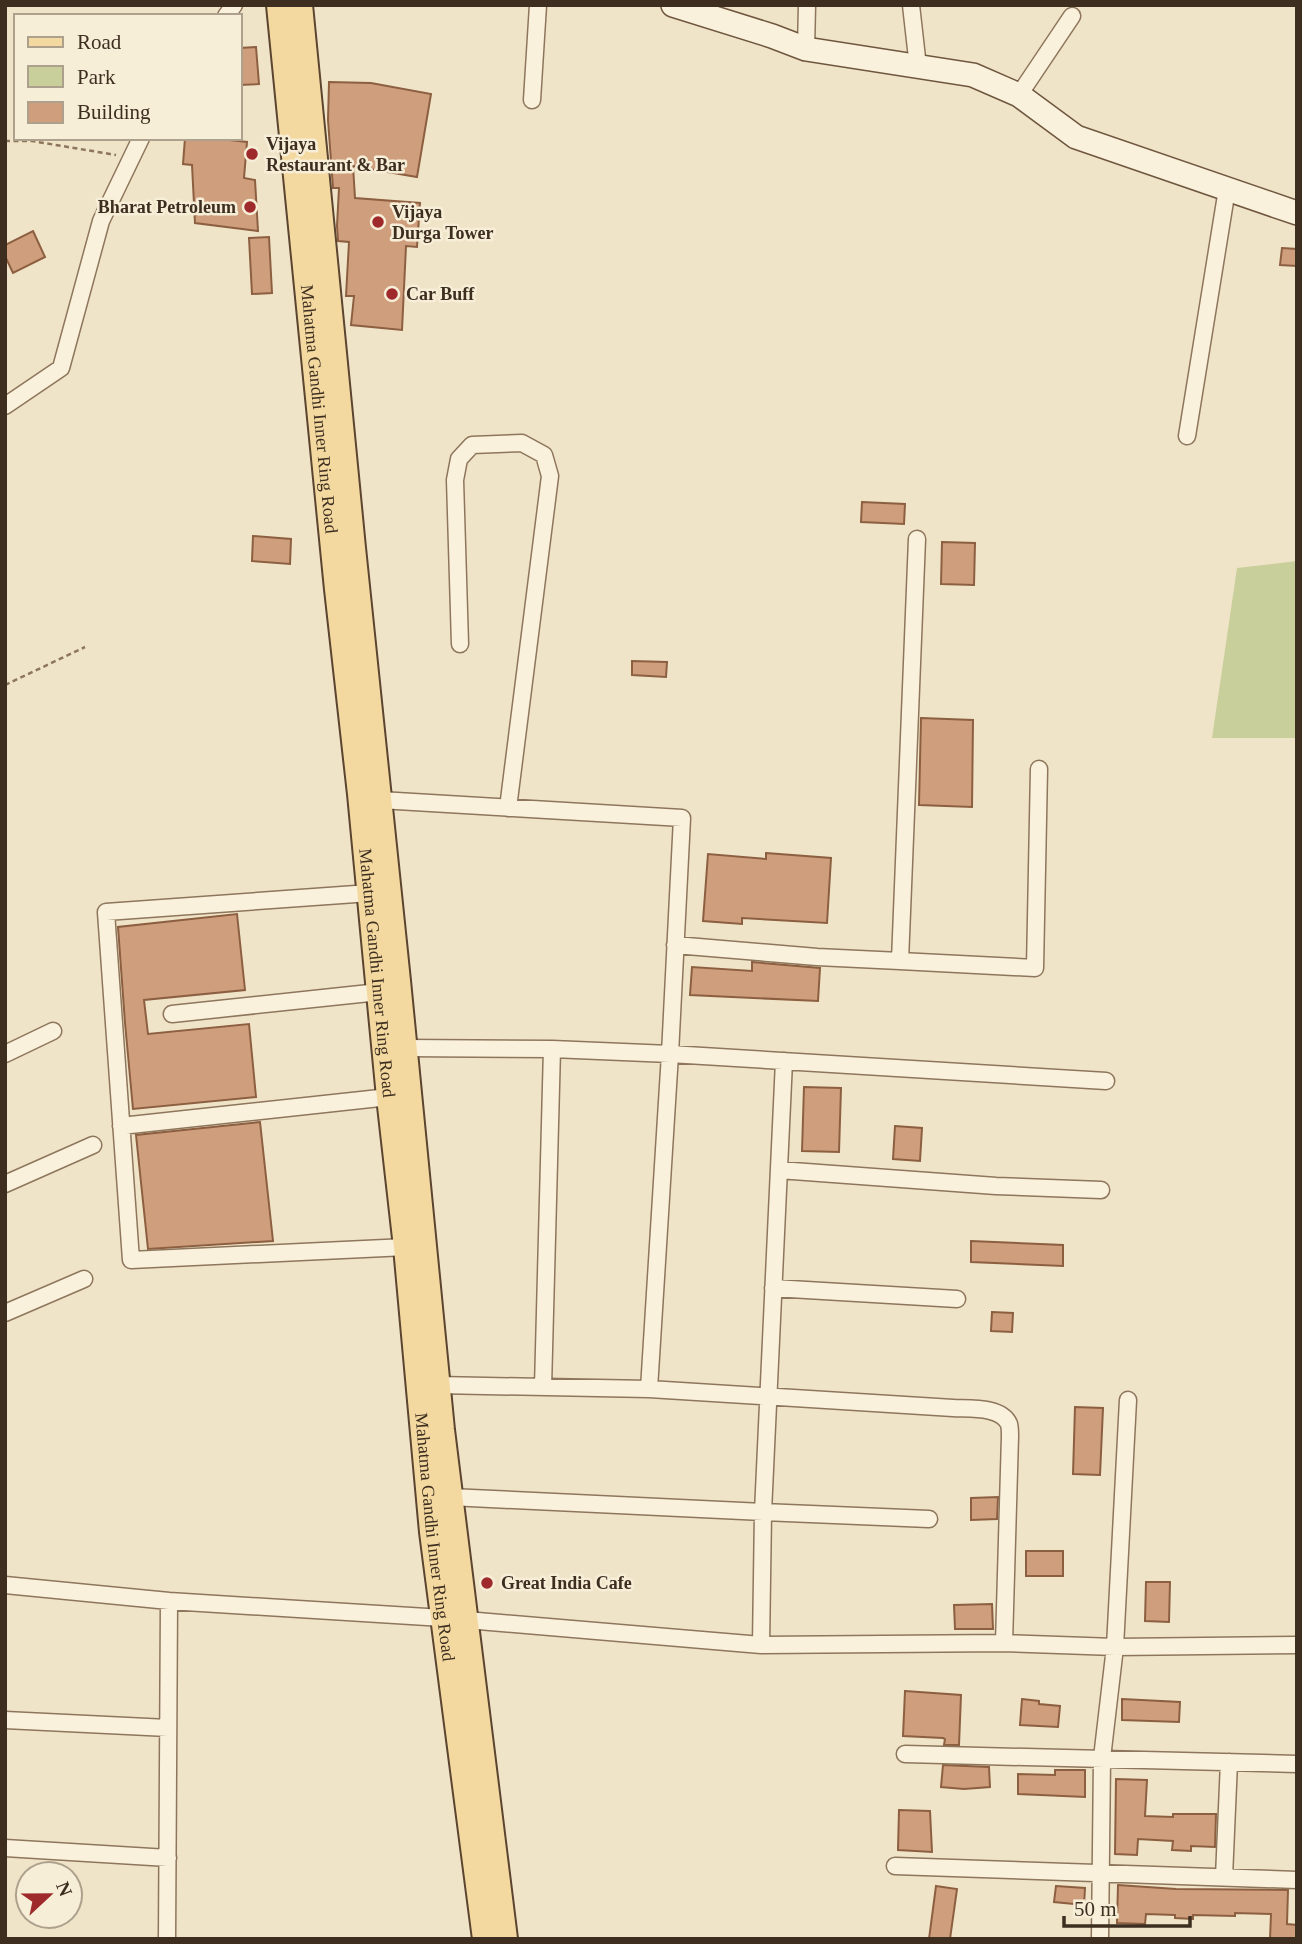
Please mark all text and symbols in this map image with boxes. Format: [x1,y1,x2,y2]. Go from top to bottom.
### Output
legend [14,14,242,140]
text: Road [77,30,122,54]
text: Park [77,65,116,89]
text: Building [77,100,151,124]
place label: Vijaya Restaurant & Bar [266,134,405,175]
marker: Vijaya Restaurant & Bar [244,146,260,162]
place label: Bharat Petroleum [98,197,236,217]
marker: Bharat Petroleum [242,199,258,215]
place label: Vijaya Durga Tower [392,202,494,243]
marker: Vijaya Durga Tower [370,214,386,230]
street label: Mahatma Gandhi Inner Ring Road [297,284,341,534]
place label: Car Buff [406,284,475,304]
marker: Car Buff [384,286,400,302]
street label: Mahatma Gandhi Inner Ring Road [355,848,399,1098]
street label: Mahatma Gandhi Inner Ring Road [411,1412,459,1663]
place label: Great India Cafe [501,1573,632,1593]
marker: Great India Cafe [479,1575,495,1591]
north arrow [14,1860,84,1930]
text: N [52,1879,77,1899]
scale bar [1064,1884,1190,1928]
text: 50 m [1074,1897,1117,1921]

